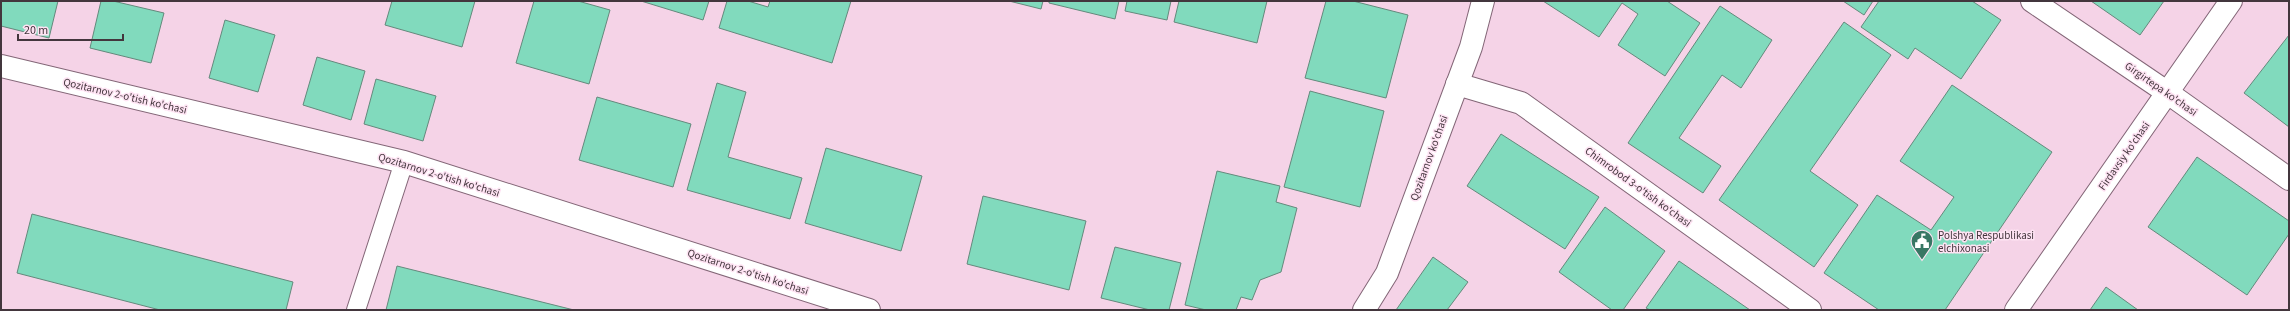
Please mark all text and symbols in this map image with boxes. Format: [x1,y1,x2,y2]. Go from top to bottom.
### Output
scale bar [18,16,123,42]
text: 20 m [24,22,48,39]
street label: Girgirtepa ko'chasi [2122,58,2200,120]
street label: Qozitarnov 2-o'tish ko'chasi [62,74,188,118]
street label: Qozitarnov ko'chasi [1407,113,1451,203]
street label: Firdavsiy ko'chasi [2095,119,2153,193]
street label: Chimrobod 3-o'tish ko'chasi [1582,143,1694,231]
street label: Qozitarnov 2-o'tish ko'chasi [376,149,502,201]
public building icon: Polshya Respublikasi elchixonasi [1909,228,1935,261]
place label: Polshya Respublikasi elchixonasi [1938,228,2034,256]
street label: Qozitarnov 2-o'tish ko'chasi [686,245,810,299]

